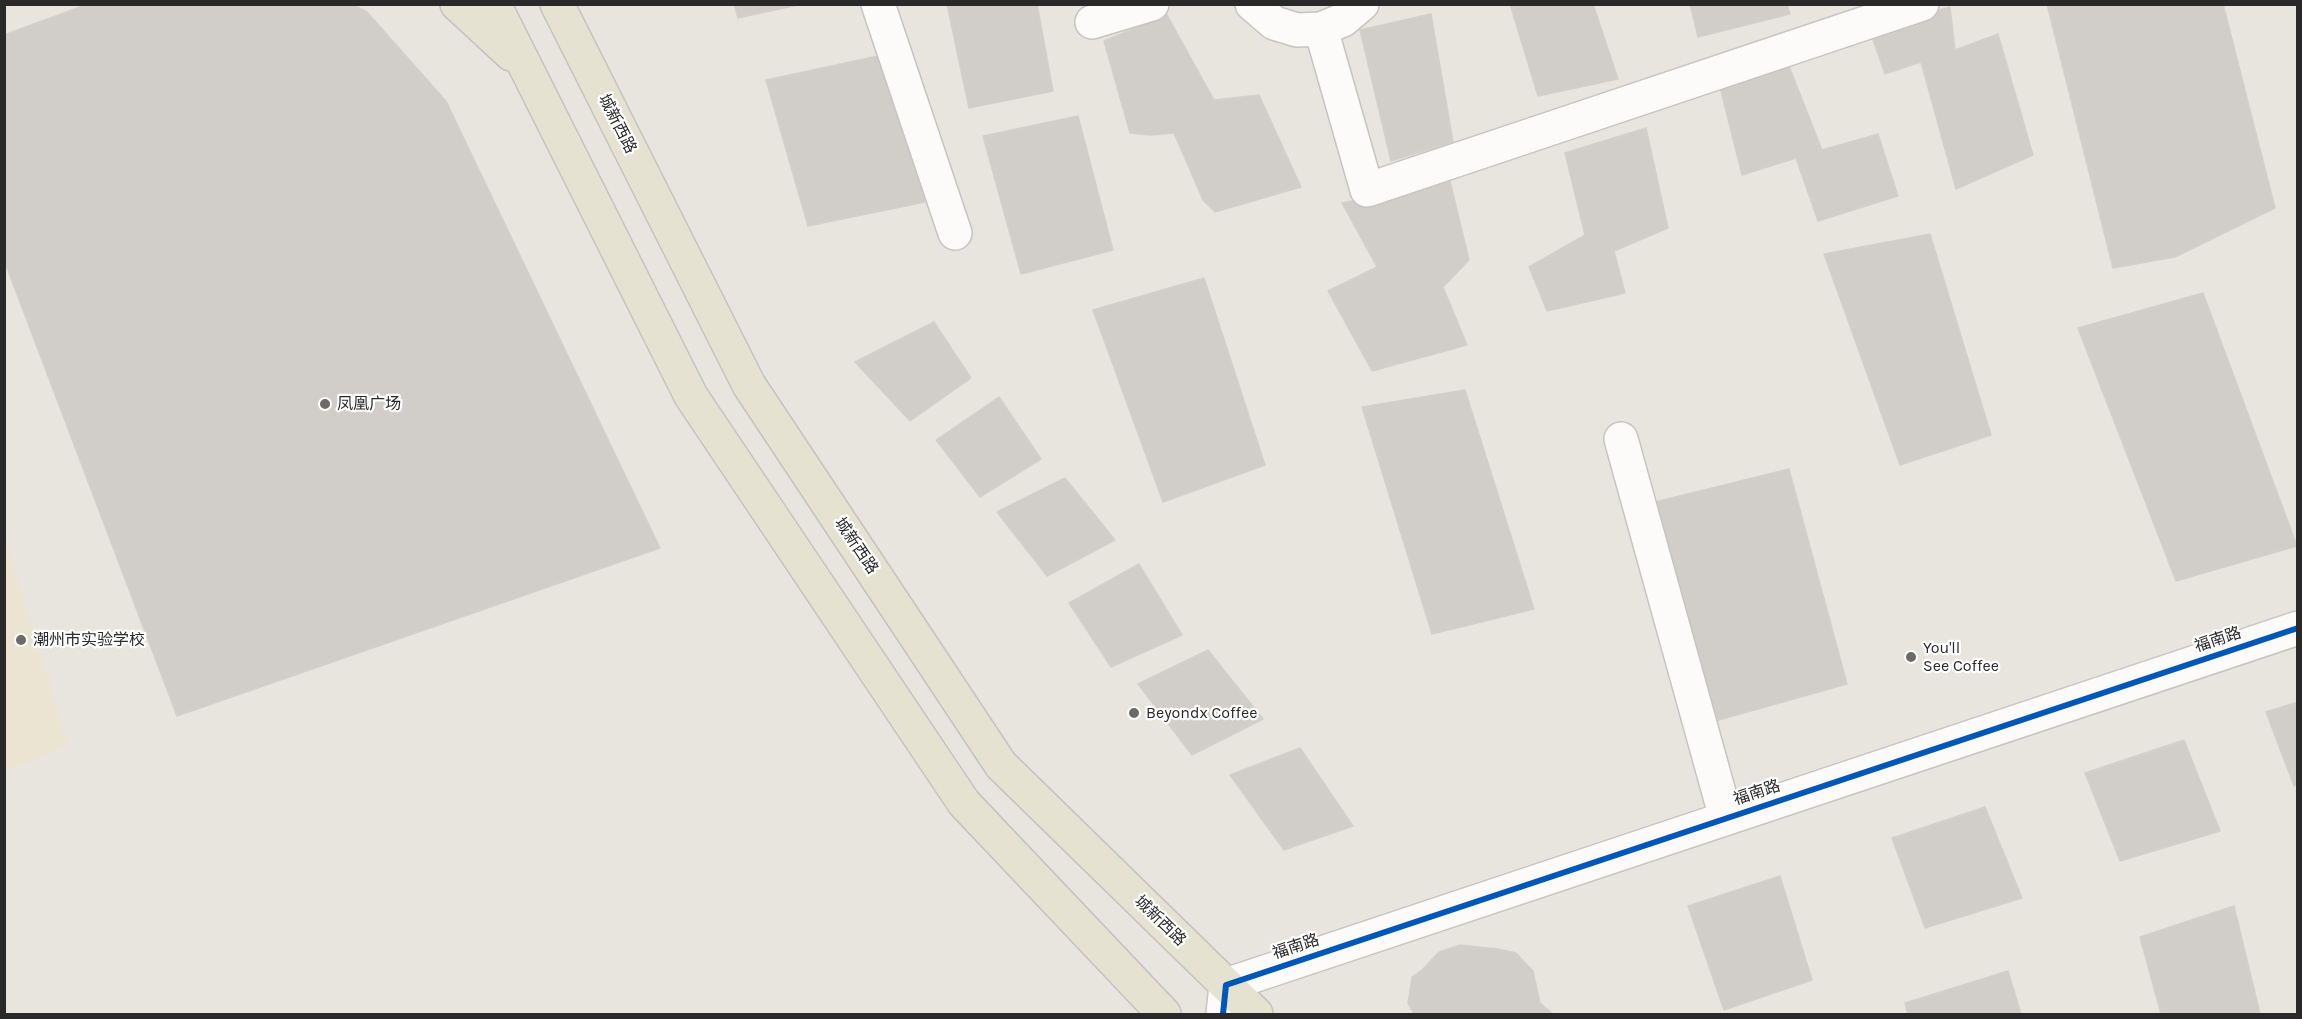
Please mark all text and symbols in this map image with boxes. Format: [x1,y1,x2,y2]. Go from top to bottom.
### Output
street label: 城新西路 [594,91,640,157]
place label: 凤凰广场 [337,394,401,414]
marker: 凤凰广场 [318,397,332,411]
street label: 城新西路 [830,514,882,578]
street label: 福南路 [2192,623,2244,657]
place label: 潮州市实验学校 [33,630,145,650]
marker: 潮州市实验学校 [14,633,28,647]
place label: You'll See Coffee [1923,638,1999,676]
marker: You'll See Coffee [1904,650,1918,664]
place label: Beyondx Coffee [1146,703,1257,723]
marker: Beyondx Coffee [1127,706,1141,720]
street label: 福南路 [1731,776,1783,810]
street label: 城新西路 [1130,892,1190,950]
street label: 福南路 [1270,930,1322,964]

